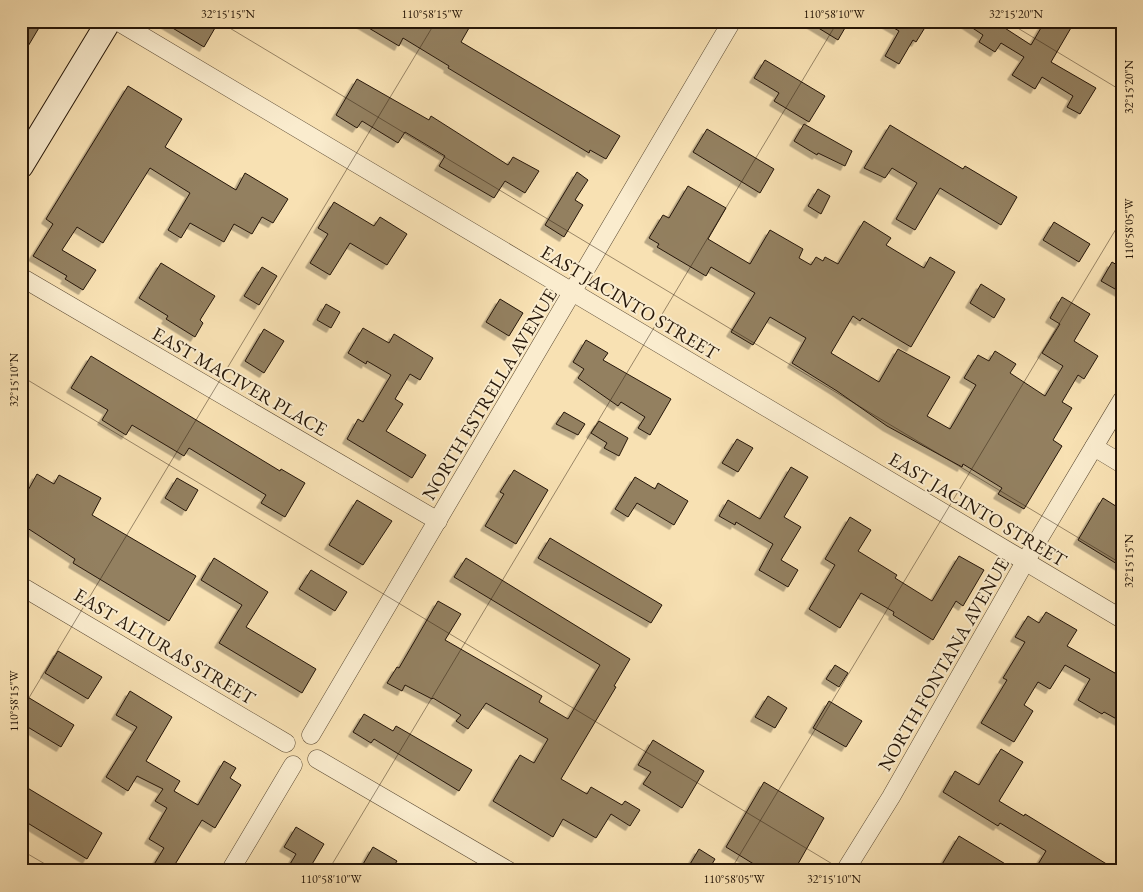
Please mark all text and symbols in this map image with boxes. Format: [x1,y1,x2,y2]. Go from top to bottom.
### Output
text: 32°15'15"N [201,6,255,22]
text: 110°58'15"W [401,6,464,22]
text: 110°58'10"W [803,6,866,22]
text: 32°15'20"N [989,6,1043,22]
text: 32°15'20"N [1121,60,1137,114]
text: 110°58'05"W [1121,197,1137,260]
street label: EAST JACINTO STREET [536,239,723,366]
street label: NORTH ESTRELLA AVENUE [416,284,563,505]
street label: EAST MACIVER PLACE [148,321,332,442]
text: 32°15'10"N [6,353,22,407]
street label: EAST JACINTO STREET [884,446,1071,573]
text: 32°15'15"N [1121,534,1137,588]
street label: NORTH FONTANA AVENUE [872,553,1015,775]
street label: EAST ALTURAS STREET [69,582,260,711]
text: 110°58'15"W [6,669,22,732]
text: 110°58'10"W [300,871,363,887]
text: 110°58'05"W [703,871,766,887]
text: 32°15'10"N [807,871,861,887]

